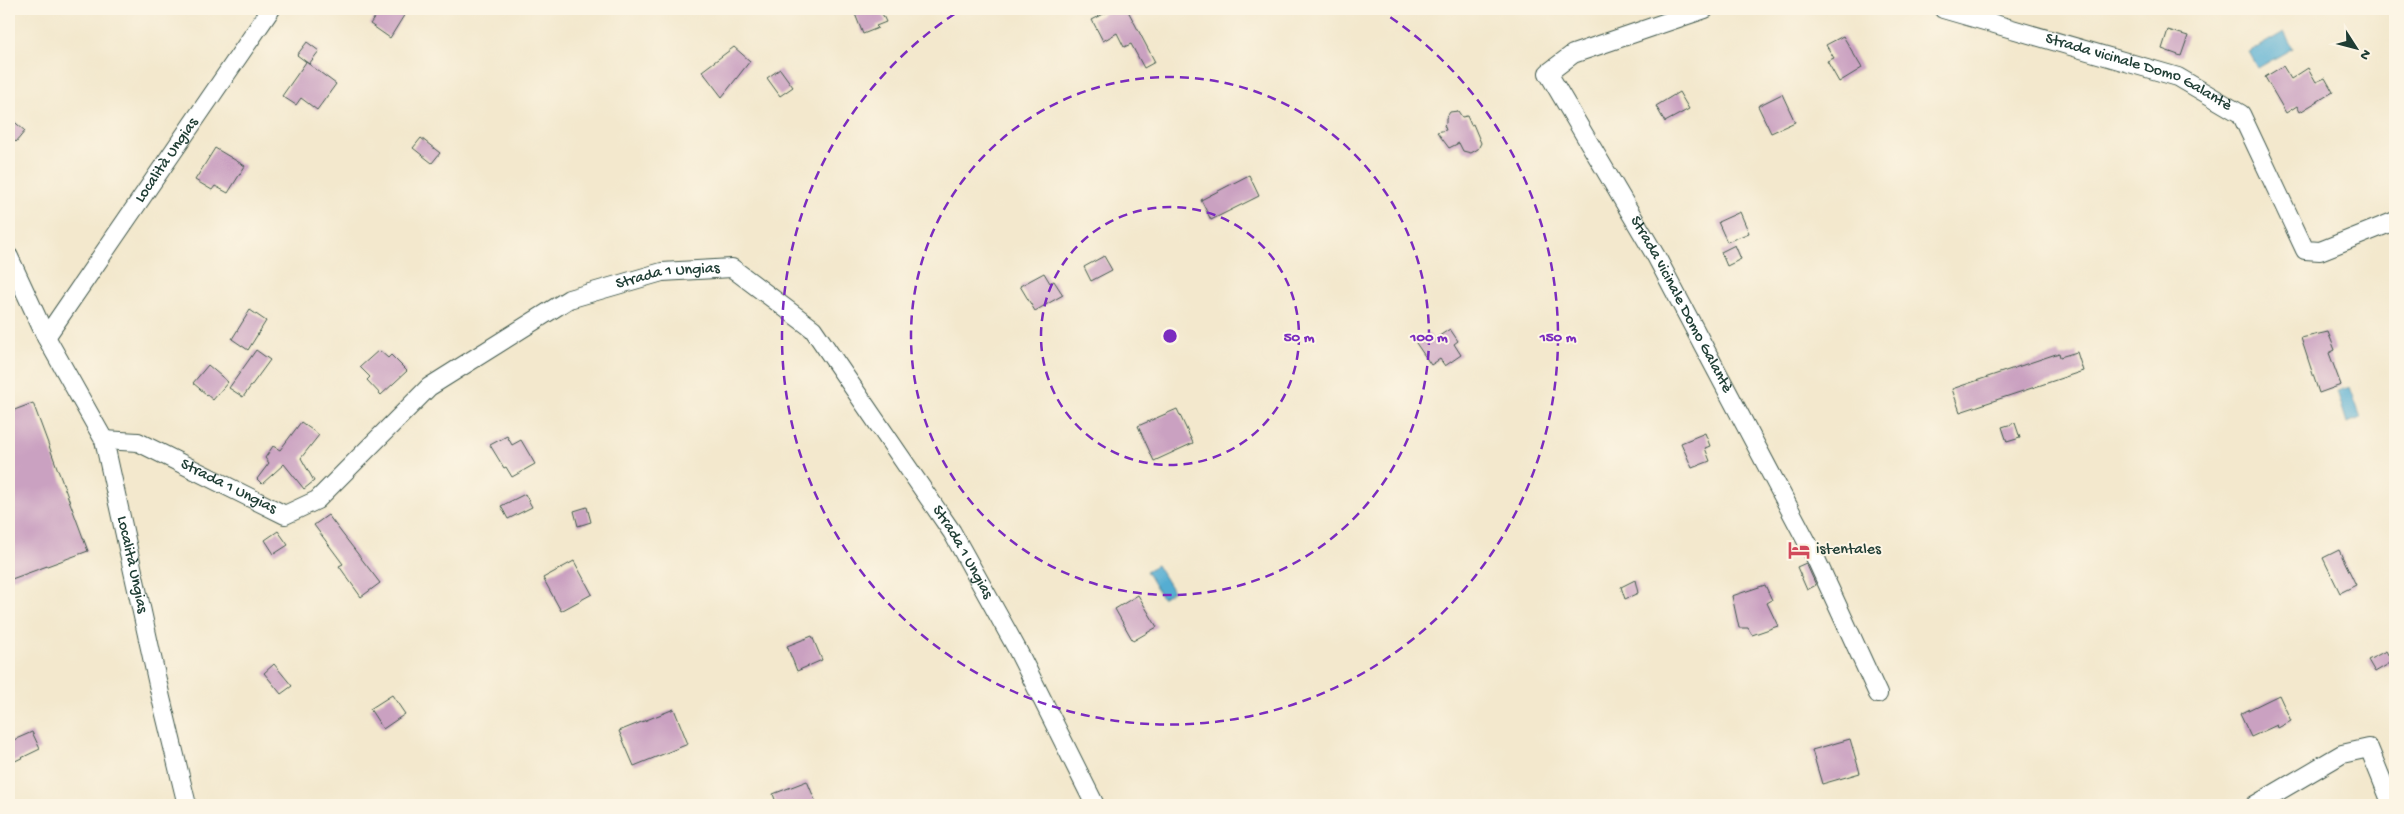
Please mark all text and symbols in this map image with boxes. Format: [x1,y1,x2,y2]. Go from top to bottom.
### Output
north arrow [2332,22,2382,72]
street label: Strada vicinale Domo Galantè [2043,30,2236,116]
text: N [2355,45,2374,63]
street label: Località Ungias [131,113,203,207]
street label: Strada vicinale Domo Galantè [1625,213,1736,397]
street label: Strada 1 Ungias [614,259,721,294]
centre of rings [1161,327,1179,345]
text: 50 m [1284,329,1315,347]
text: 100 m [1409,329,1448,347]
text: 150 m [1539,329,1577,347]
street label: Strada 1 Ungias [177,455,281,519]
street label: Strada 1 Ungias [927,502,997,603]
street label: Località Ungias [112,514,152,616]
hotel icon: istentales [1786,537,1812,563]
place label: istentales [1816,541,1882,560]

